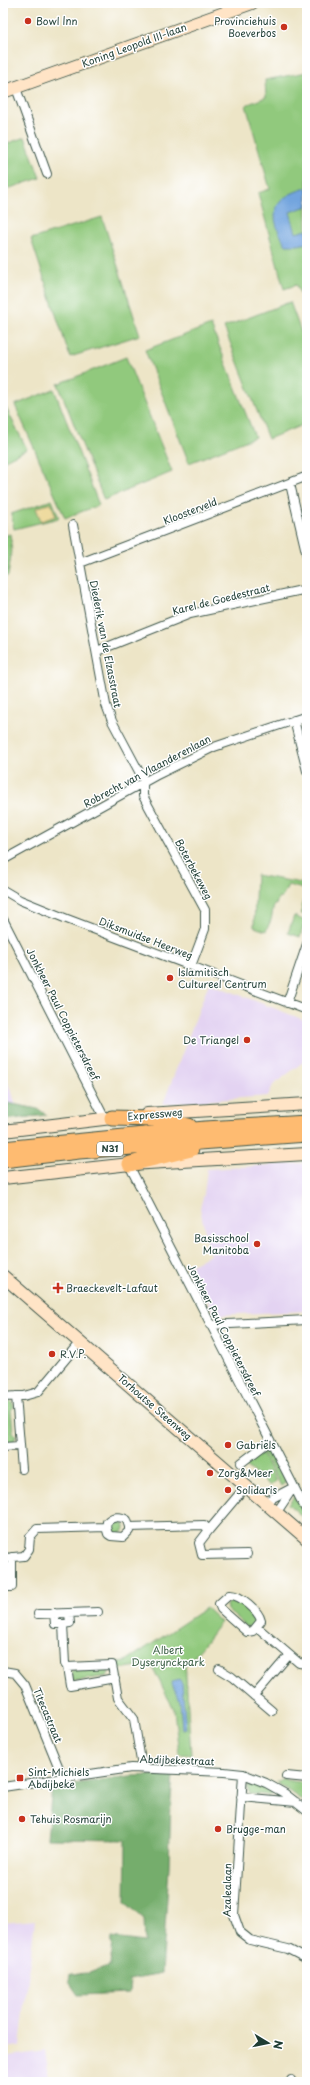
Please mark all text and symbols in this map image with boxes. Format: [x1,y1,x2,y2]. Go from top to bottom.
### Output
place label: Bowl Inn [36,13,78,28]
place label: Provinciehuis Boeverbos [214,13,276,40]
marker: Bowl Inn [23,16,33,26]
street label: Koning Leopold III-laan [79,19,188,70]
marker: Provinciehuis Boeverbos [279,22,289,32]
street label: Kloosterveld [161,493,219,528]
street label: Diederik van de Elzasstraat [87,579,126,709]
street label: Karel de Goedestraat [171,579,271,618]
street label: Robrecht van Vlaanderenlaan [80,731,213,811]
street label: Boterbekeweg [172,836,217,902]
street label: Diksmuidse Heerweg [97,913,195,962]
street label: Jonkheer Paul Coppietersdreef [23,945,104,1083]
place label: Islamitisch Cultureel Centrum [178,964,267,991]
marker: Islamitisch Cultureel Centrum [165,973,175,983]
place label: De Triangel [183,1032,239,1047]
marker: De Triangel [242,1035,252,1045]
street label: Expressweg [127,1104,183,1123]
road number: N31 [97,1142,123,1156]
place label: Basisschool Manitoba [194,1230,250,1257]
marker: Basisschool Manitoba [252,1239,262,1249]
street label: Jonkheer Paul Coppietersdreef [184,1261,265,1399]
place label: Braeckevelt-Lafaut [66,1280,158,1295]
marker: Braeckevelt-Lafaut [53,1283,63,1293]
place label: R.V.P. [60,1346,86,1361]
marker: R.V.P. [47,1349,57,1359]
street label: Torhoutse Steenweg [115,1370,196,1443]
place label: Gabriëls [236,1437,276,1452]
marker: Gabriëls [223,1440,233,1450]
place label: Zorg&Meer [218,1465,273,1480]
marker: Zorg&Meer [205,1468,215,1478]
place label: Solidaris [236,1482,278,1497]
marker: Solidaris [223,1485,233,1495]
park label: Albert Dyserynckpark [131,1642,205,1670]
street label: Titecastraat [30,1685,67,1745]
street label: Abdijbekestraat [139,1751,215,1768]
place label: Sint-Michiels Abdijbeke [28,1764,90,1791]
marker: Sint-Michiels Abdijbeke [15,1773,25,1783]
place label: Tehuis Rosmarijn [30,1811,112,1826]
marker: Tehuis Rosmarijn [17,1814,27,1824]
place label: Brugge-man [226,1821,286,1836]
marker: Brugge-man [213,1824,223,1834]
street label: Azalealaan [219,1863,234,1917]
north arrow [248,2023,288,2063]
text: N [269,2039,287,2051]

